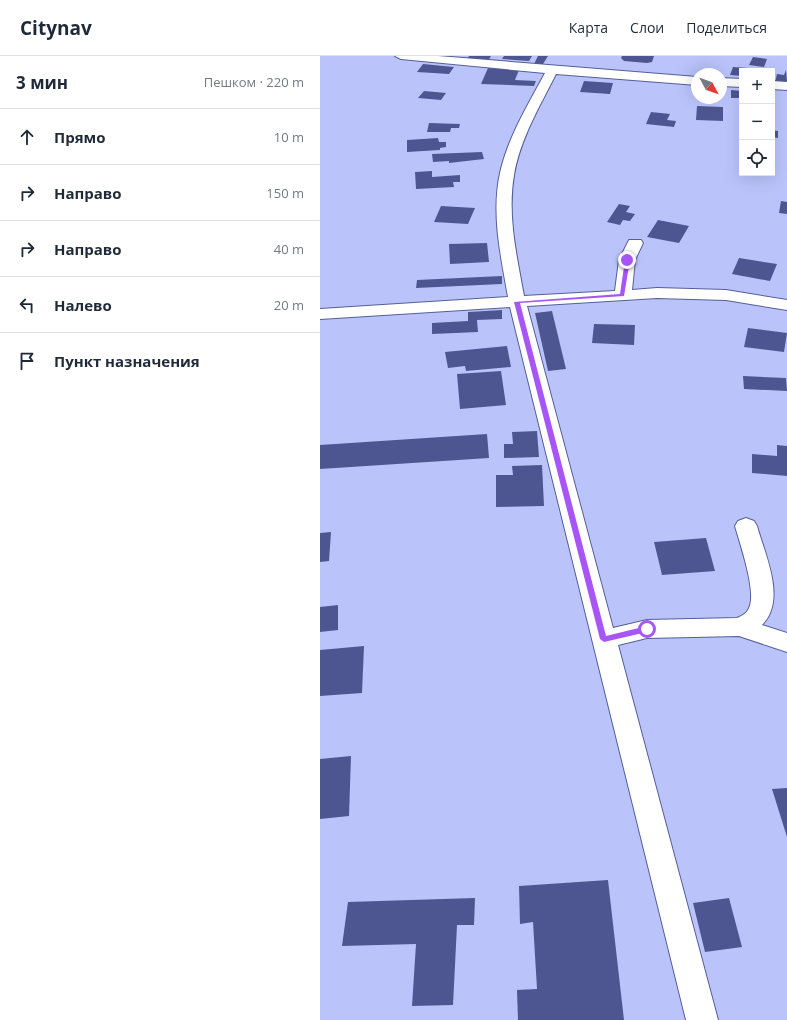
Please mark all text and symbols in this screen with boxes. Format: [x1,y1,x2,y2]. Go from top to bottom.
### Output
text: Citynav [20,15,92,41]
text: Карта [569,18,608,37]
text: Слои [630,18,664,37]
text: Поделиться [686,18,767,37]
north arrow [691,68,727,104]
map controls [739,68,775,176]
button: + [739,68,775,104]
text: 3 мин [16,71,68,94]
text: Пешком · 220 m [204,73,304,91]
button: − [739,104,775,140]
icon: ahead [16,126,38,148]
text: Прямо [54,127,106,147]
text: 10 m [274,128,304,146]
button: locate [739,140,775,176]
icon: right [16,182,38,204]
text: Направо [54,183,122,203]
text: 150 m [266,184,304,202]
icon: right [16,238,38,260]
text: Направо [54,239,122,259]
text: 40 m [274,240,304,258]
route end [618,251,636,269]
icon: left [16,294,38,316]
text: Налево [54,295,112,315]
text: 20 m [274,296,304,314]
icon: arrive [16,350,38,372]
text: Пункт назначения [54,351,200,371]
route start [638,620,656,638]

